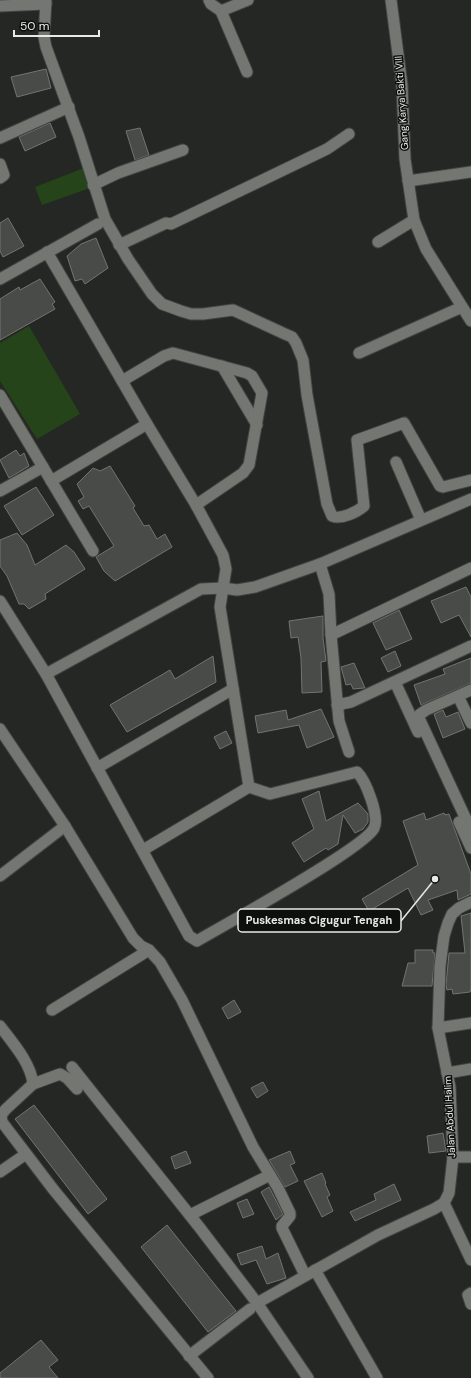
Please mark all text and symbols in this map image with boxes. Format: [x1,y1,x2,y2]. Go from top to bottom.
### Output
scale bar [14,12,99,38]
text: 50 m [20,18,49,34]
street label: Gang Karya Bakti VIII [392,55,411,150]
callout: Puskesmas Cigugur Tengah [238,909,401,932]
text: Puskesmas Cigugur Tengah [246,913,393,927]
street label: Jalan Abdul Halim [441,1076,458,1158]

